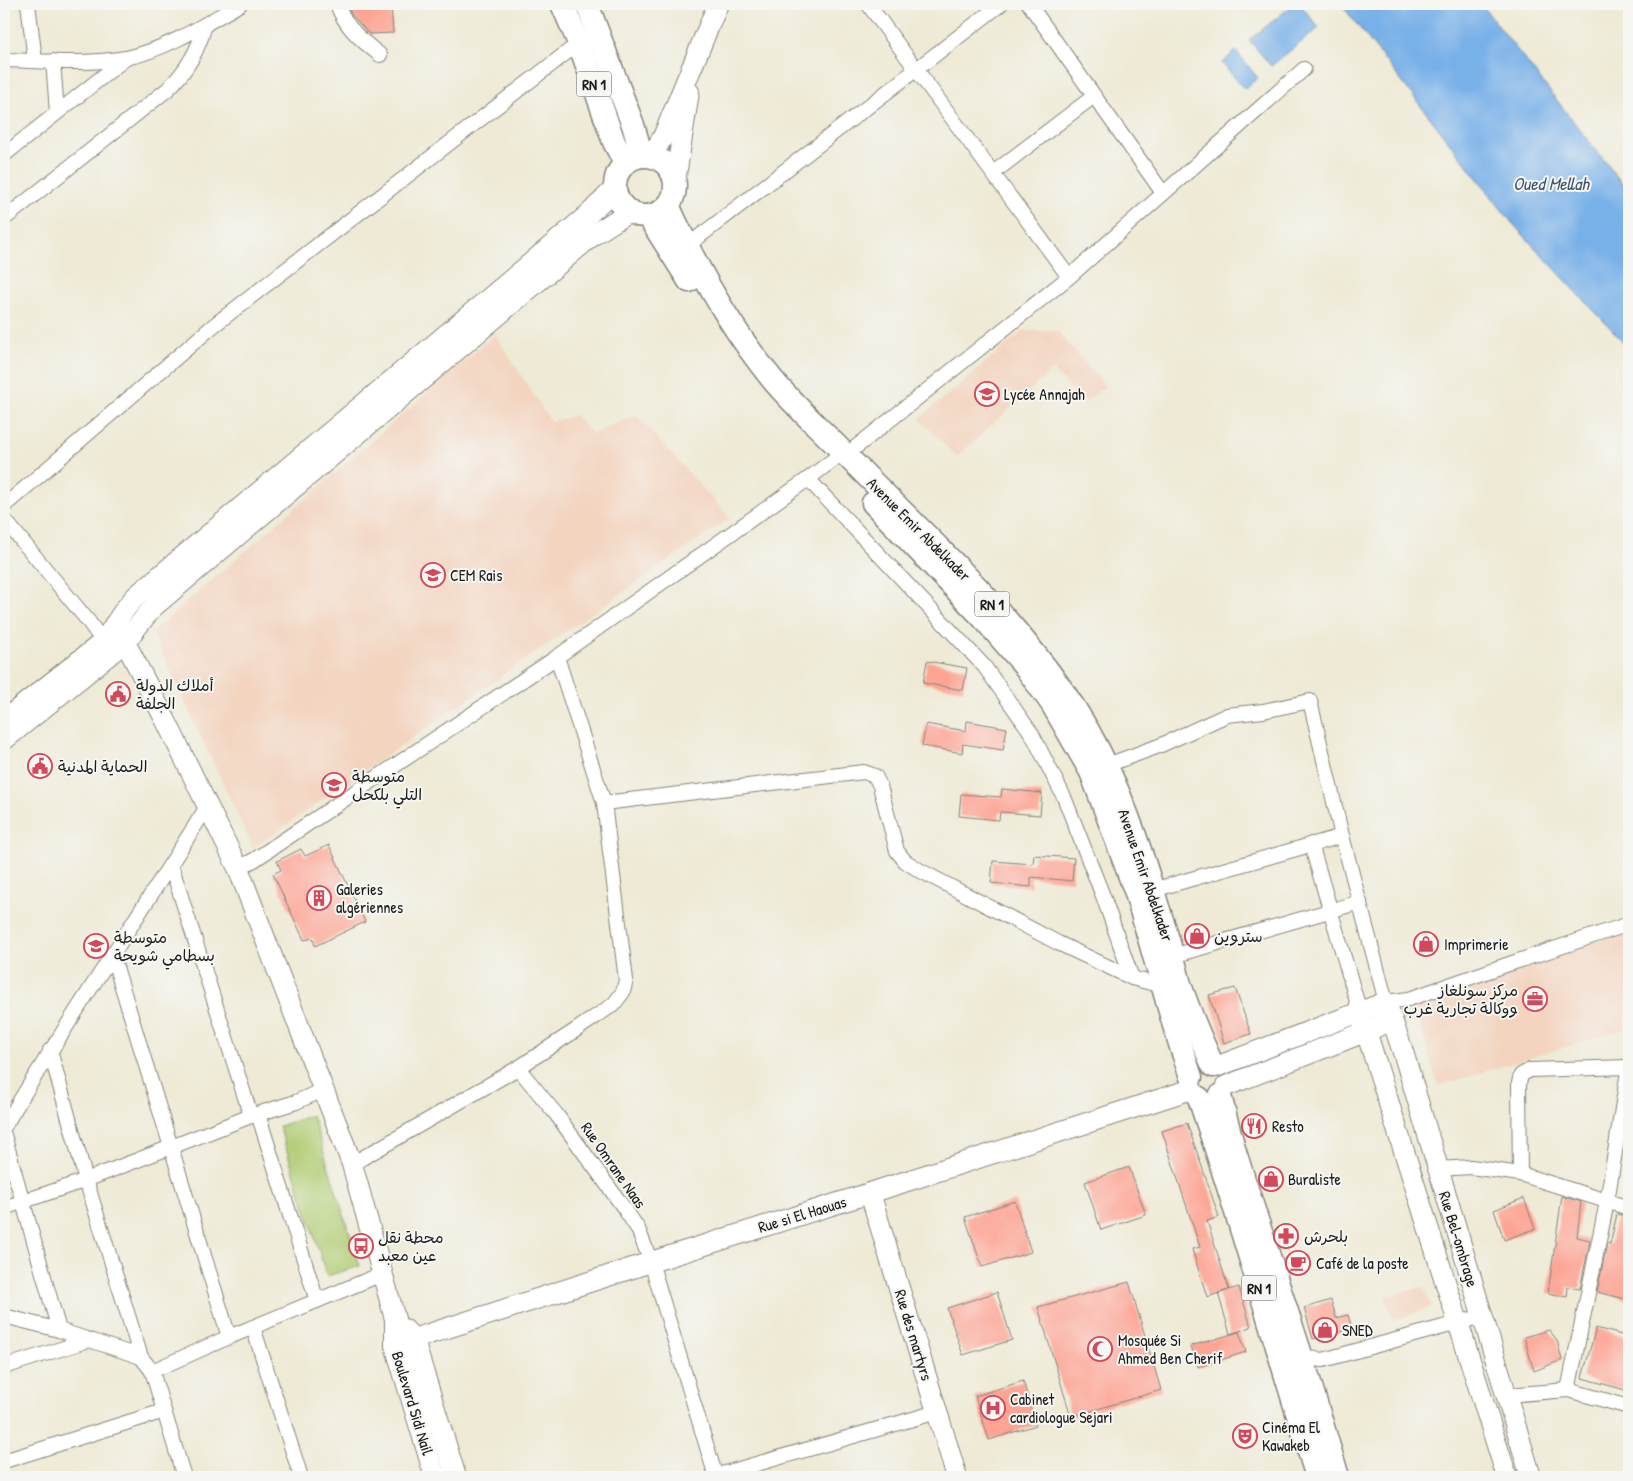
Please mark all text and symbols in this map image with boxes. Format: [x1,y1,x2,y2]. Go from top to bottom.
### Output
road number: RN 1 [576,72,612,96]
water label: Oued Mellah [1513,171,1590,196]
school or university icon: Lycée Annajah [974,381,1000,407]
place label: Lycée Annajah [1004,383,1085,405]
street label: Avenue Emir Abdelkader [862,472,976,586]
school or university icon: CEM Rais [420,562,446,588]
place label: CEM Rais [450,564,502,586]
road number: RN 1 [974,592,1010,616]
place label: أملاك الدولة الجلفة [136,674,213,714]
public building icon: أملاك الدولة الجلفة [105,681,131,707]
public building icon: الحماية المدنية [27,753,53,779]
place label: الحماية المدنية [58,755,148,777]
place label: متوسطة التلي بلكحل [352,765,422,809]
school or university icon: متوسطة التلي بلكحل [321,772,347,798]
street label: Avenue Emir Abdelkader [1113,806,1179,944]
place label: Galeries algériennes [336,878,403,918]
building icon: Galeries algériennes [306,885,332,911]
shop icon: ستروين [1184,923,1210,949]
place label: ستروين [1214,925,1263,947]
place label: متوسطة بسطامي شويحة [114,926,215,970]
shop icon: Imprimerie [1413,931,1439,957]
school or university icon: متوسطة بسطامي شويحة [83,933,109,959]
place label: Imprimerie [1444,933,1509,955]
place label: مركز سونلغاز ووكالة تجارية غرب [1404,979,1518,1019]
office icon: مركز سونلغاز ووكالة تجارية غرب [1522,986,1548,1012]
restaurant icon: Resto [1241,1113,1267,1139]
place label: Resto [1272,1115,1304,1137]
street label: Rue Omrane Naas [576,1118,652,1212]
shop icon: Buraliste [1258,1166,1284,1192]
place label: Buraliste [1288,1168,1341,1190]
street label: Rue Bel-ombrage [1434,1189,1484,1290]
street label: Rue si El Haouas [755,1190,849,1238]
pharmacy icon: بلحرش [1273,1223,1299,1249]
place label: بلحرش [1304,1225,1348,1247]
place label: محطة نقل عين معبد [378,1226,444,1266]
bus stop icon: محطة نقل عين معبد [348,1233,374,1259]
cafe icon: Café de la poste [1285,1250,1311,1276]
place label: Café de la poste [1316,1252,1409,1274]
road number: RN 1 [1242,1276,1276,1300]
street label: Rue des martyrs [890,1287,938,1383]
shop icon: SNED [1312,1317,1338,1343]
place label: SNED [1342,1319,1373,1341]
place label: Mosquée Si Ahmed Ben Cherif [1118,1329,1223,1369]
mosque icon: Mosquée Si Ahmed Ben Cherif [1087,1336,1113,1362]
street label: Boulevard Sidi Nail [387,1348,439,1458]
place label: Cabinet cardiologue Sejari [1010,1388,1113,1428]
hospital icon: Cabinet cardiologue Sejari [980,1395,1006,1421]
place label: Cinéma El Kawakeb [1262,1416,1321,1456]
theatre icon: Cinéma El Kawakeb [1232,1423,1258,1449]

